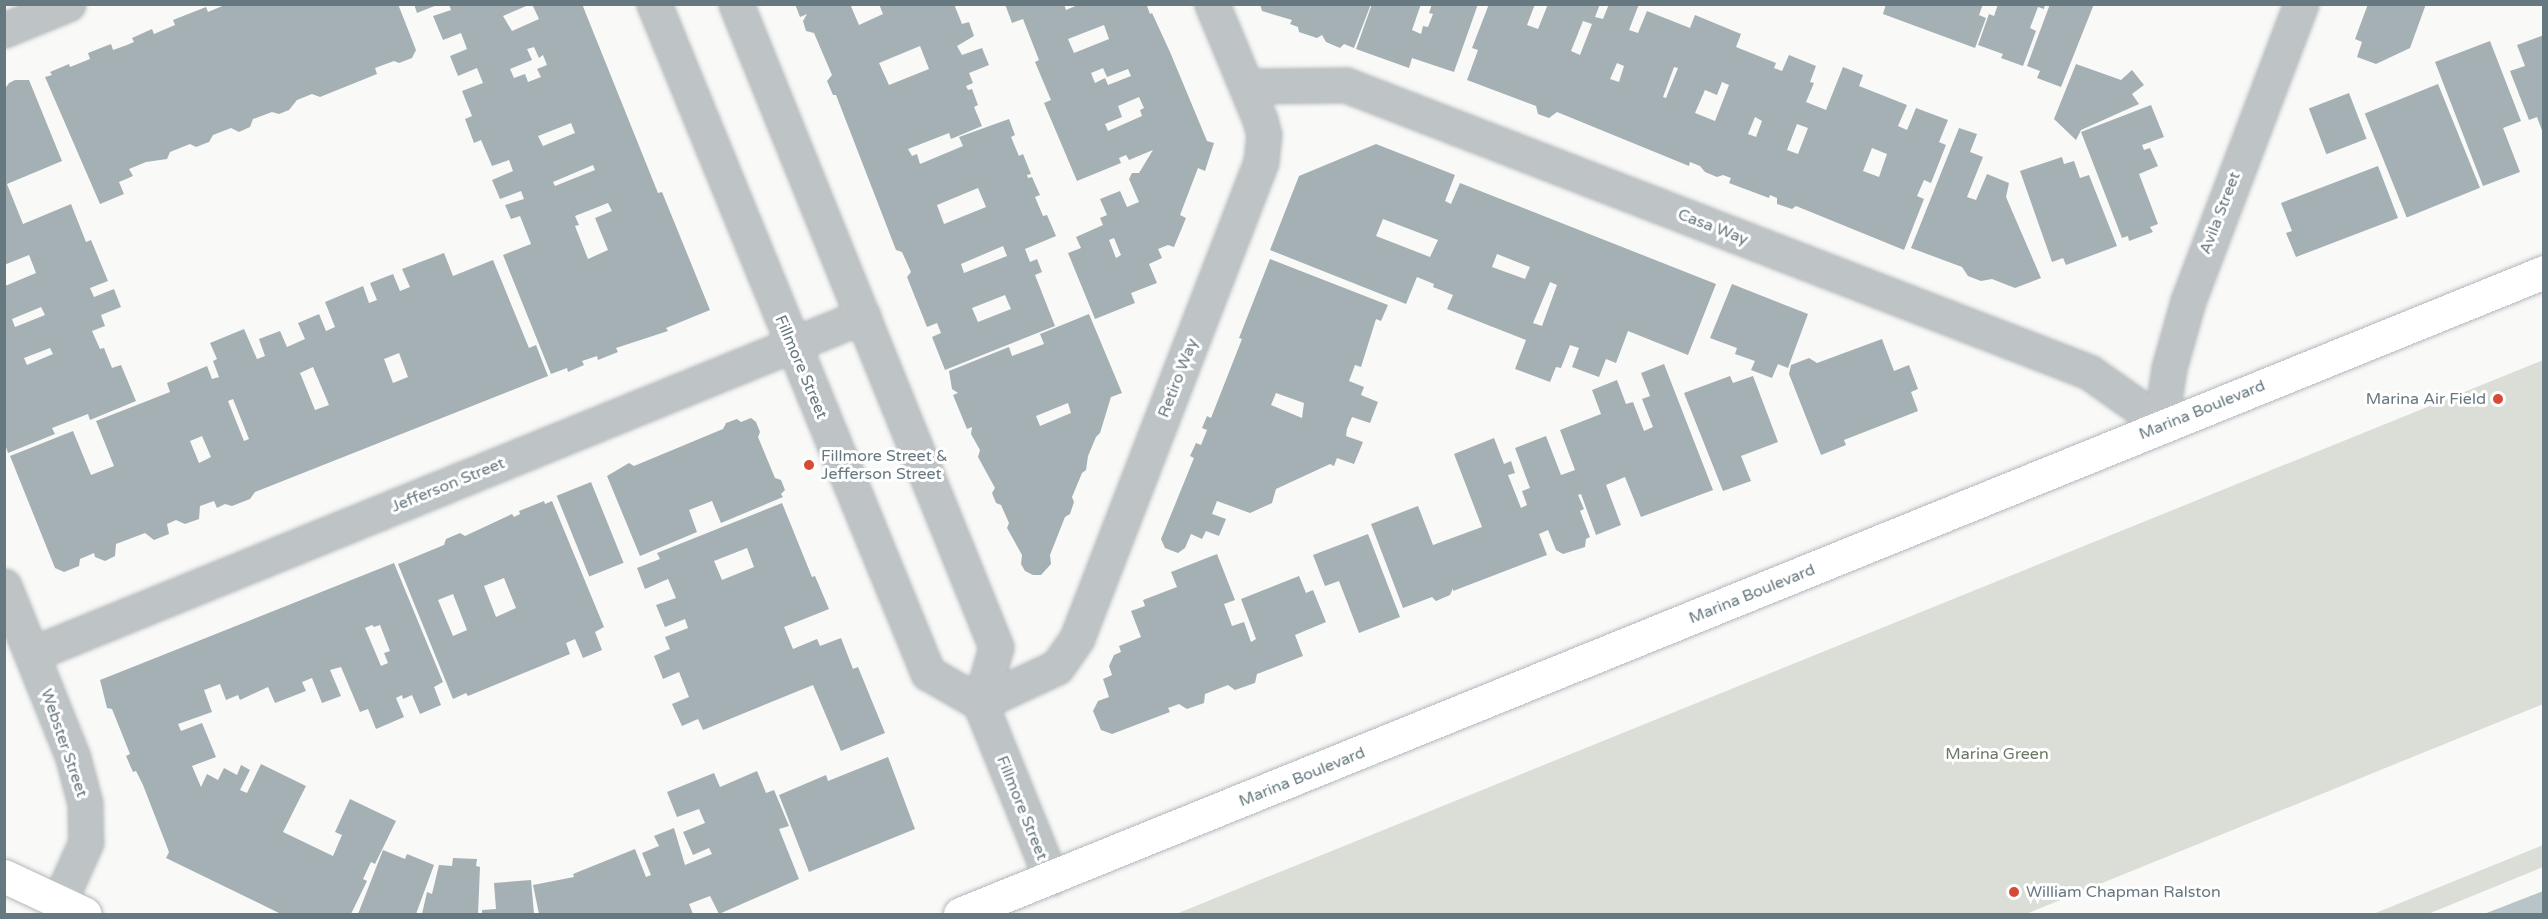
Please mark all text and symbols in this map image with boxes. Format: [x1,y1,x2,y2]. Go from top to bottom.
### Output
street label: Avila Street [2196,169,2244,257]
street label: Casa Way [1675,205,1751,249]
street label: Fillmore Street [771,312,831,422]
street label: Retiro Way [1154,336,1202,420]
street label: Marina Boulevard [2136,376,2268,444]
place label: Marina Air Field [2366,389,2486,409]
marker: Marina Air Field [2491,392,2505,406]
place label: Fillmore Street & Jefferson Street [821,446,948,484]
street label: Jefferson Street [388,453,508,517]
marker: Fillmore Street & Jefferson Street [802,458,816,472]
street label: Marina Boulevard [1686,560,1818,628]
street label: Webster Street [36,686,92,800]
street label: Marina Boulevard [1236,743,1368,811]
park label: Marina Green [1945,744,2049,764]
street label: Fillmore Street [992,753,1052,863]
place label: William Chapman Ralston [2026,882,2221,902]
marker: William Chapman Ralston [2007,885,2021,899]

